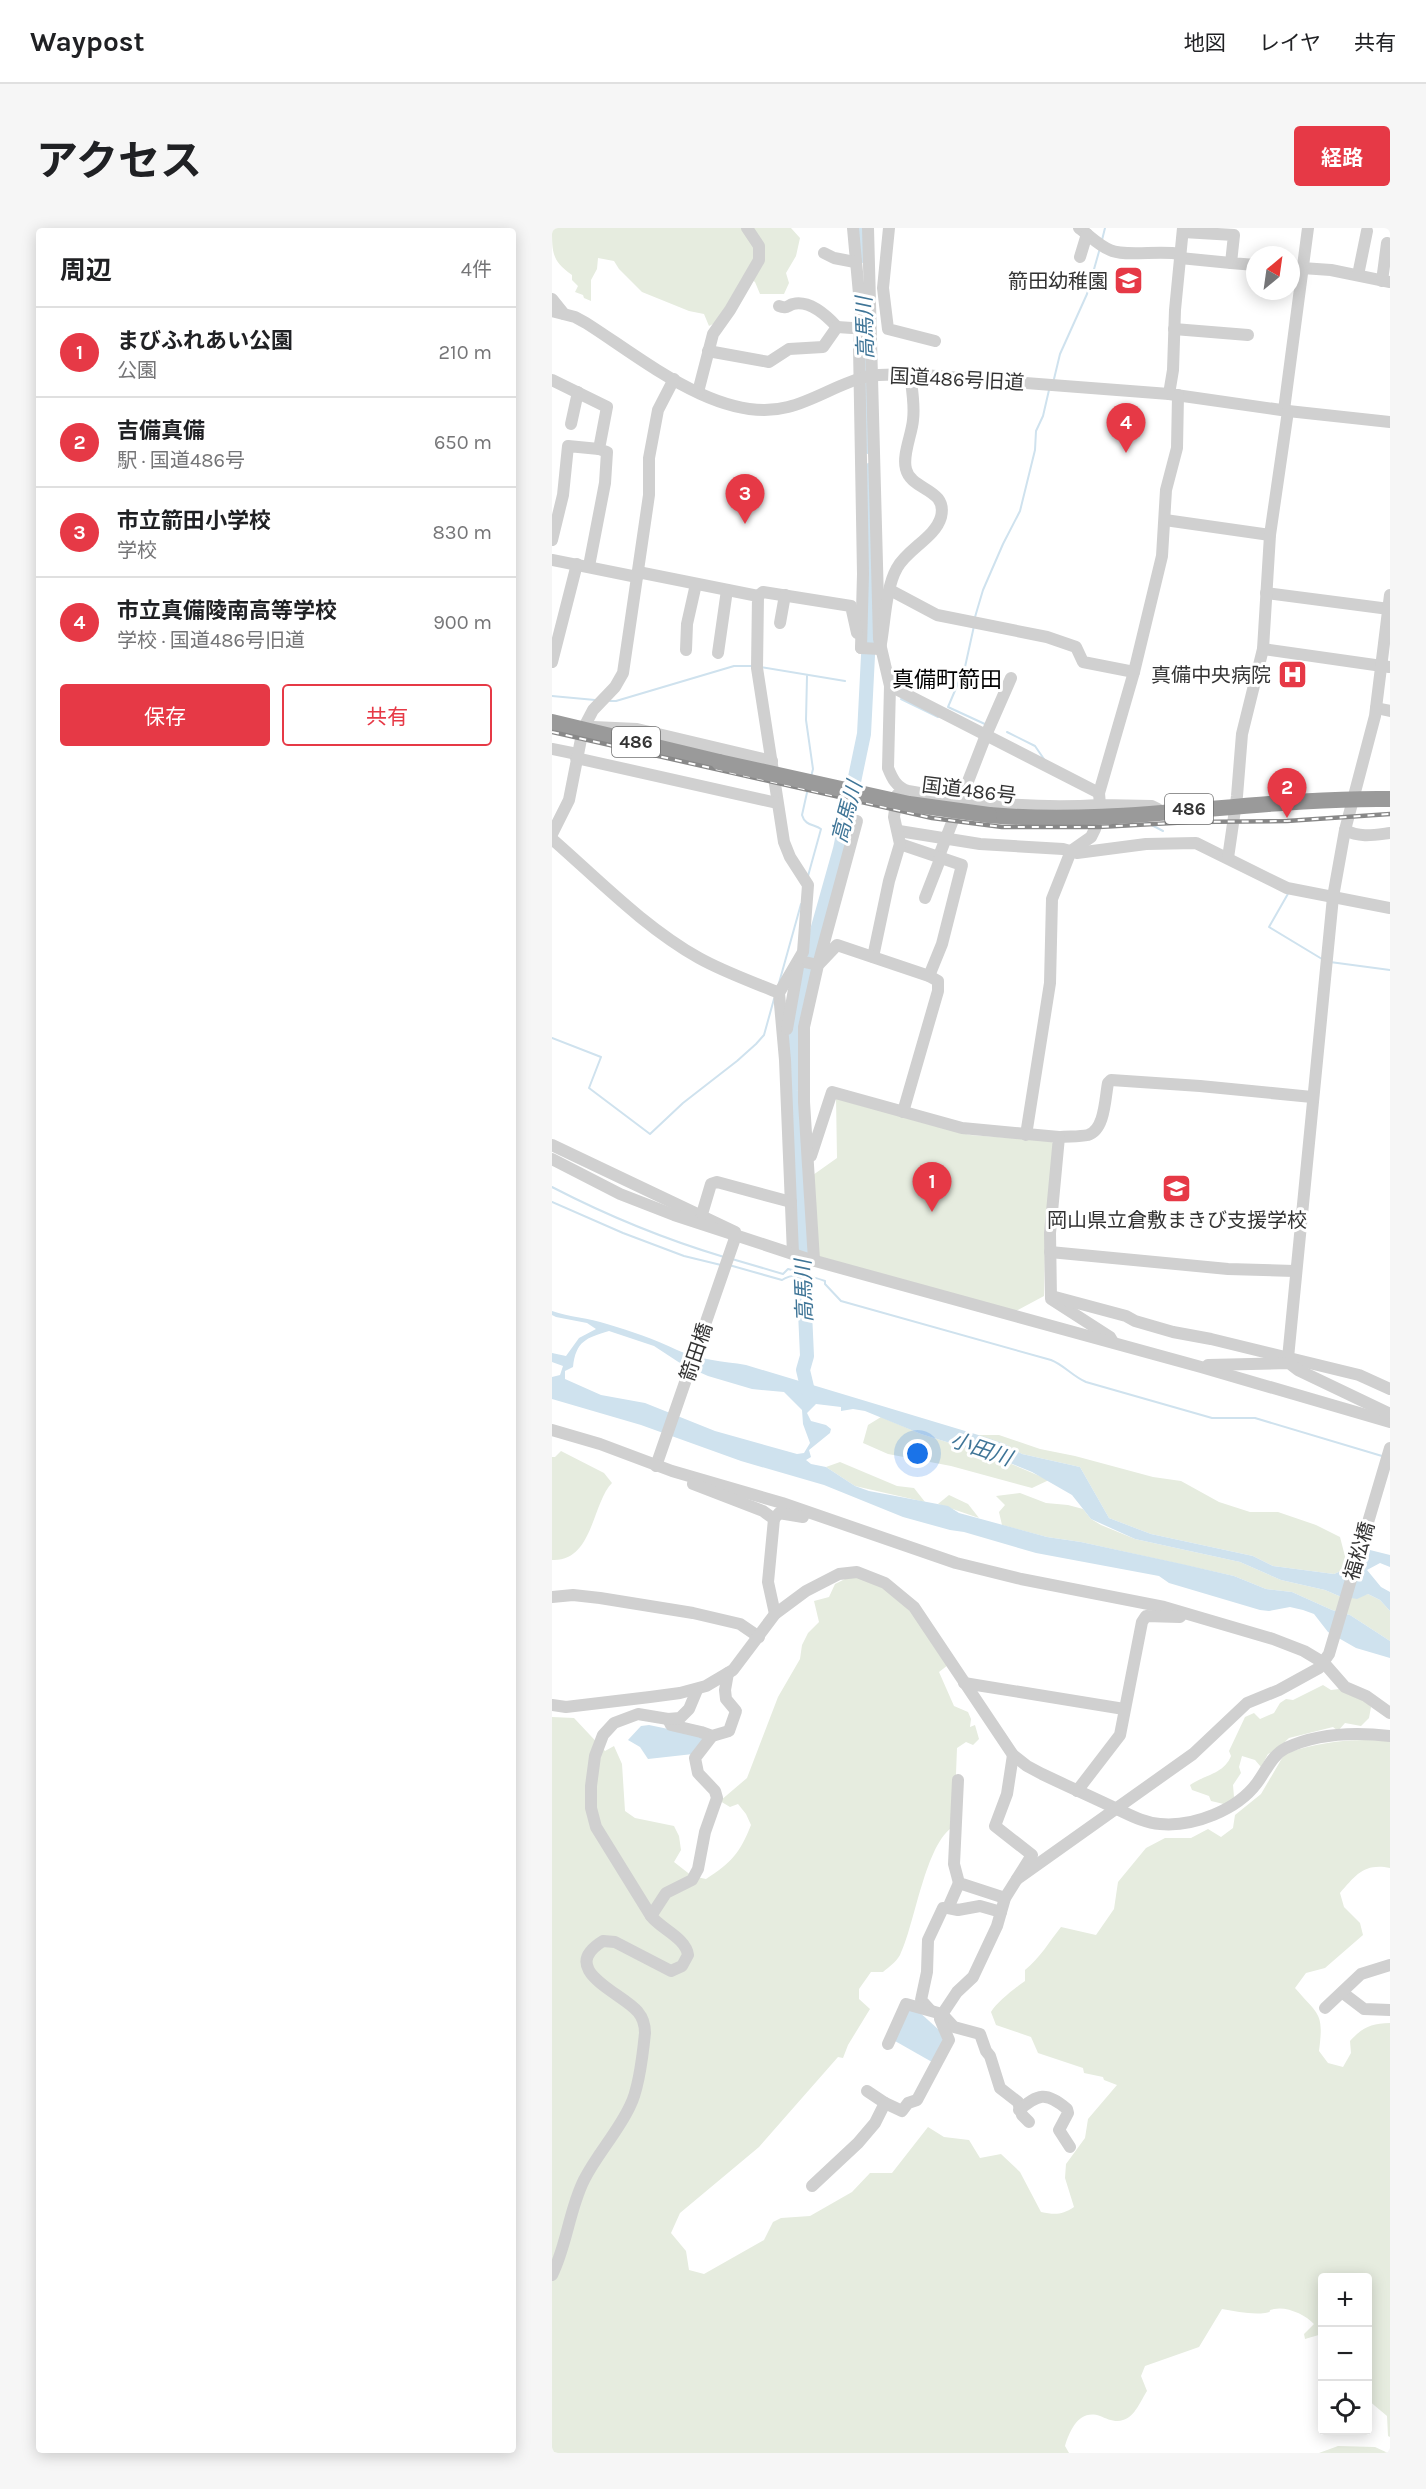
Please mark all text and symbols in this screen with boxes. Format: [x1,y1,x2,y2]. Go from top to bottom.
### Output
text: Waypost [30,25,145,58]
text: 地図 [1184,31,1226,55]
text: レイヤ [1259,31,1321,55]
text: 共有 [1354,31,1396,55]
button: 経路 [1294,126,1390,186]
text: アクセス [36,136,202,186]
north arrow [1246,246,1300,300]
text: 周辺 [60,255,112,286]
text: 4件 [461,258,492,281]
school or university icon: 箭田幼稚園 [1113,265,1145,297]
place label: 箭田幼稚園 [1008,270,1108,293]
water label: 高馬川 [852,294,878,360]
text: まびふれあい公園 [117,328,293,354]
text: 1 [76,341,83,364]
text: 210 m [438,341,492,364]
text: 公園 [117,359,157,382]
street label: 国道486号旧道 [889,364,1025,395]
pin: 4 [1106,404,1146,453]
text: 吉備真備 [117,418,205,444]
text: 2 [73,431,86,454]
text: 650 m [434,431,492,454]
text: 駅 · 国道486号 [117,449,245,472]
pin: 3 [726,474,764,524]
text: 市立箭田小学校 [117,508,271,534]
text: 3 [73,521,86,544]
text: 830 m [433,521,492,544]
text: 学校 [117,539,157,562]
text: 市立真備陵南高等学校 [117,598,337,624]
text: 4 [74,611,85,634]
text: 900 m [433,611,492,634]
text: 学校 · 国道486号旧道 [117,629,305,652]
hospital icon: 真備中央病院 [1276,659,1308,691]
place label: 真備中央病院 [1151,664,1271,687]
district label: 真備町箭田 [892,667,1002,693]
button: 保存 [60,684,270,746]
button: 共有 [282,684,492,746]
road number: 486 [612,727,660,757]
pin: 2 [1268,768,1306,818]
street label: 国道486号 [920,773,1017,808]
water label: 高馬川 [827,777,867,846]
road number: 486 [1165,794,1213,824]
pin: 1 [912,1162,952,1212]
school or university icon: 岡山県立倉敷まきび支援学校 [1161,1173,1193,1205]
place label: 岡山県立倉敷まきび支援学校 [1047,1209,1307,1232]
water label: 高馬川 [791,1257,817,1323]
street label: 箭田橋 [676,1320,717,1384]
water label: 小田川 [947,1427,1017,1471]
your location [903,1439,932,1468]
street label: 福松橋 [1340,1519,1379,1583]
map controls [1318,2273,1372,2435]
button: + [1318,2273,1372,2327]
button: − [1318,2327,1372,2381]
button: locate [1318,2381,1372,2435]

